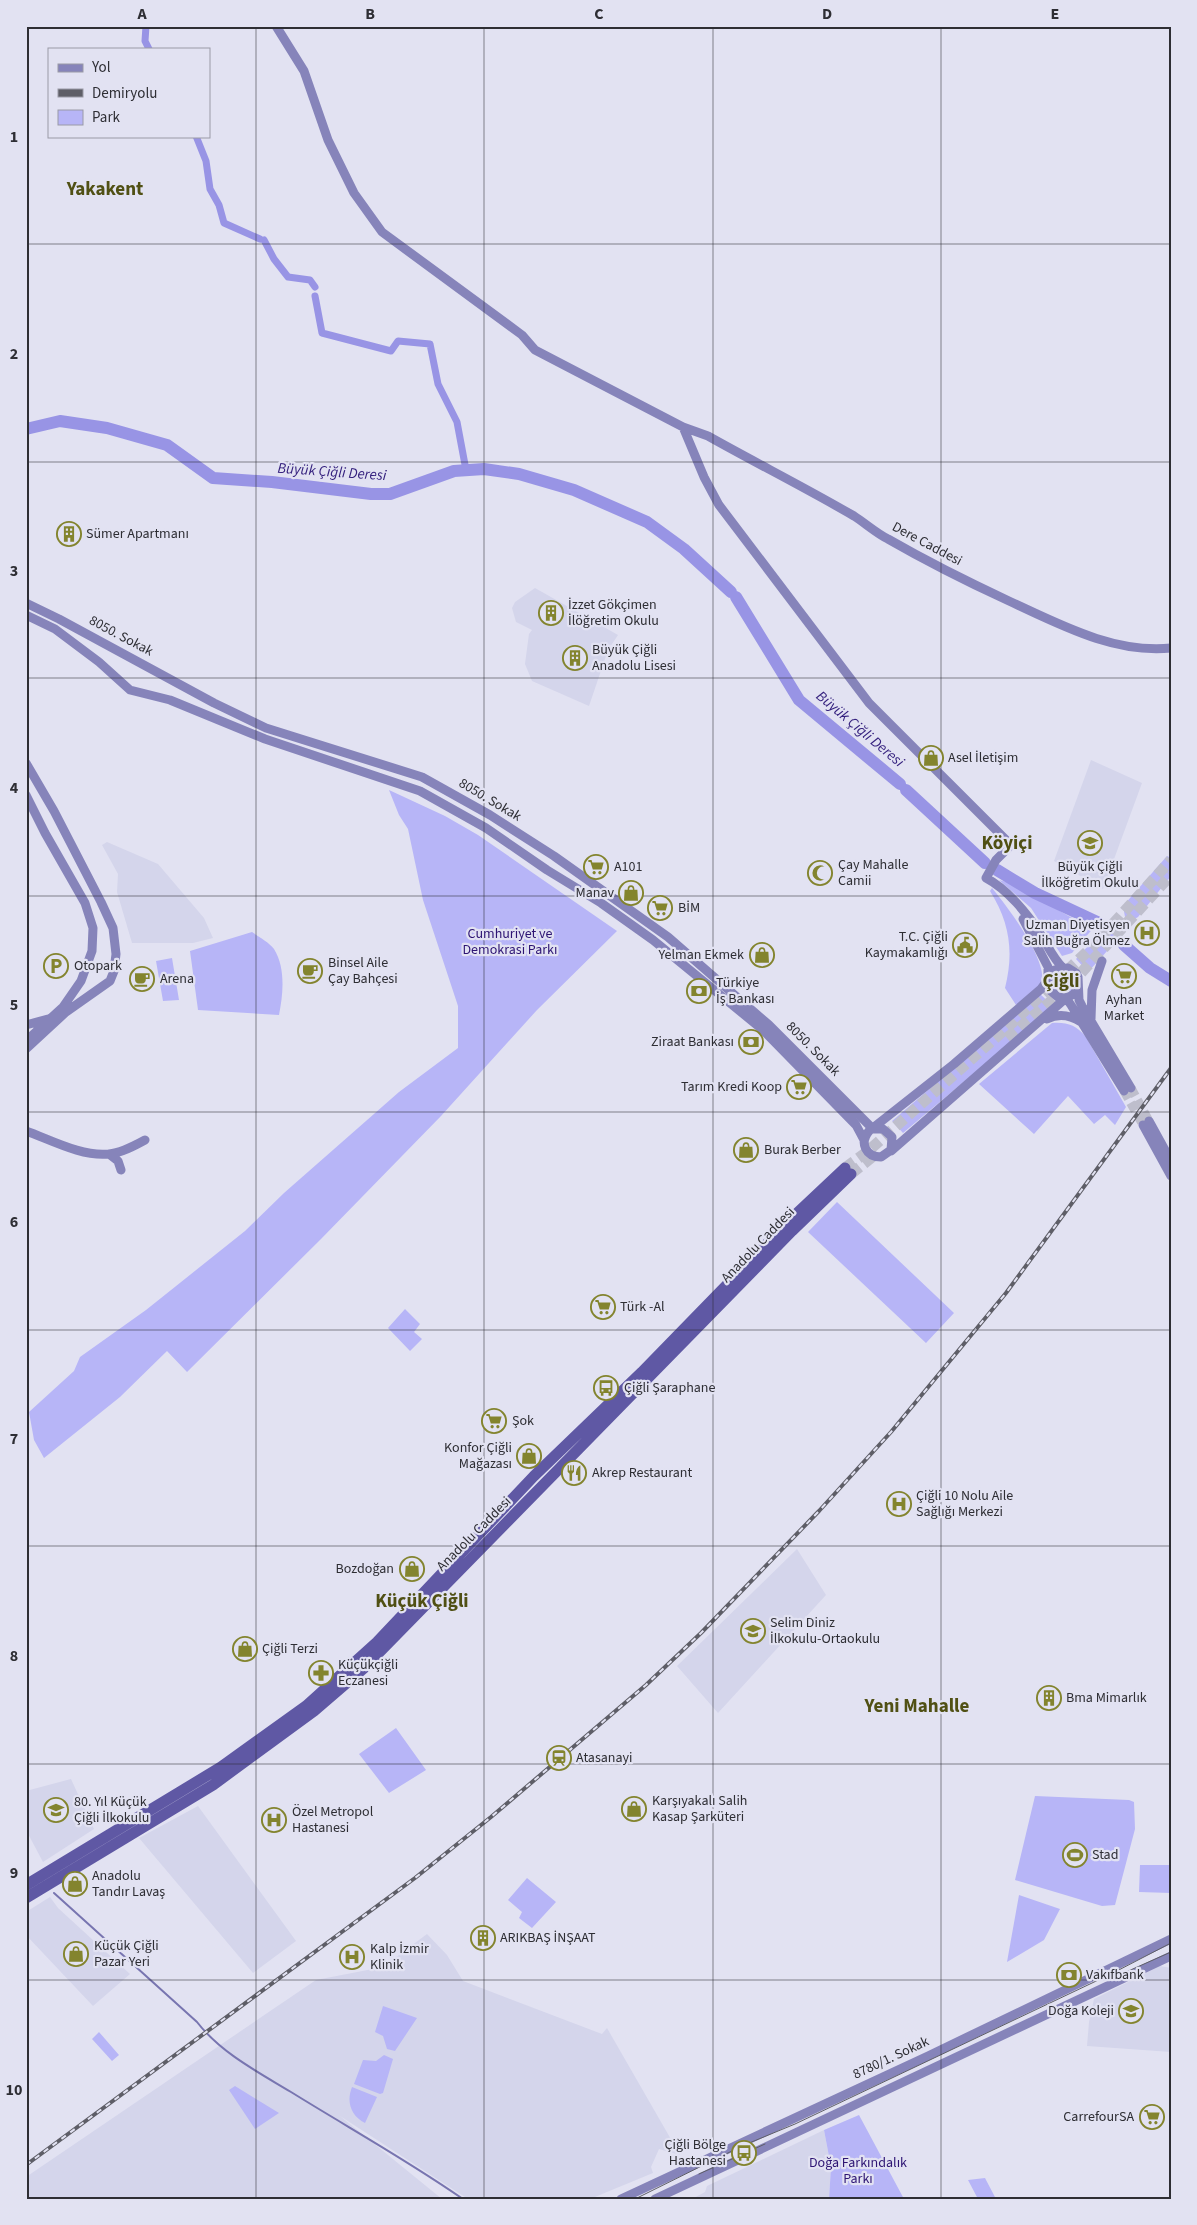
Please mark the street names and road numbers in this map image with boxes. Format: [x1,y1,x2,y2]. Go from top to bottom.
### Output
street label: Dere Caddesi [888,517,966,571]
street label: 8050. Sokak [85,611,157,661]
street label: 8050. Sokak [455,773,525,827]
street label: 8050. Sokak [781,1017,845,1081]
street label: Anadolu Caddesi [717,1203,799,1287]
street label: Anadolu Caddesi [432,1492,516,1576]
street label: 8780/1. Sokak [850,2032,932,2084]

